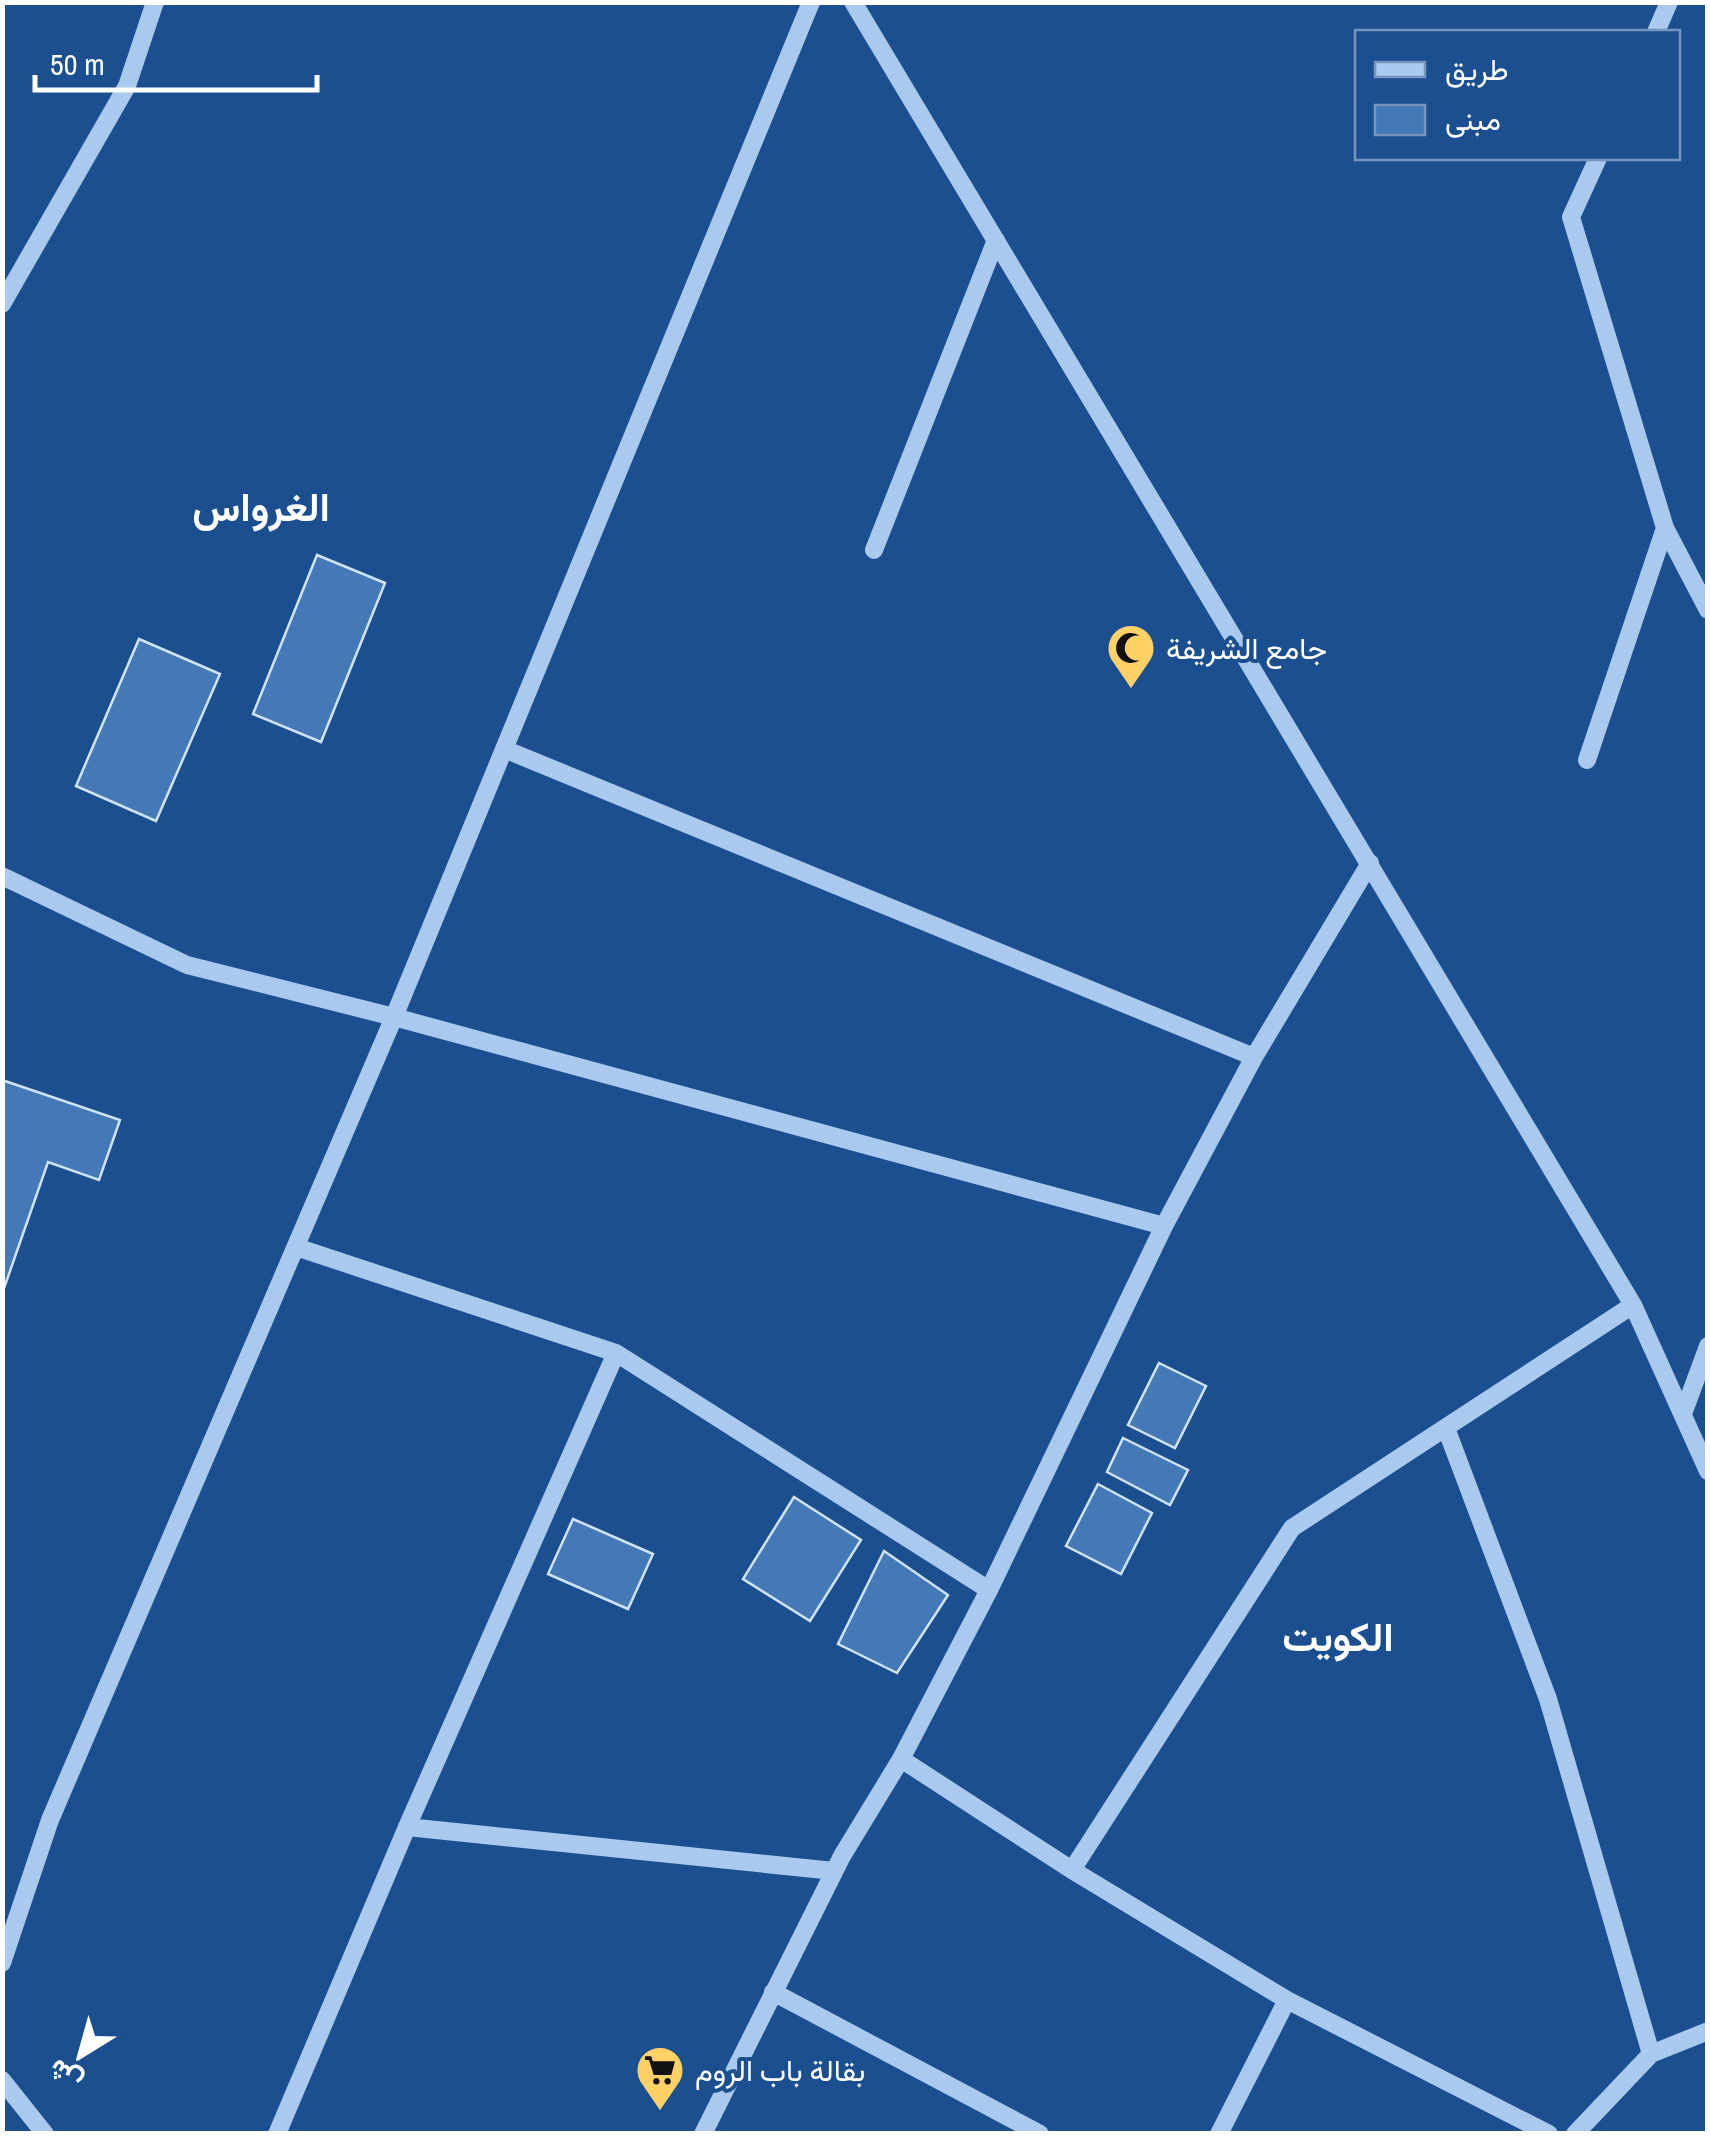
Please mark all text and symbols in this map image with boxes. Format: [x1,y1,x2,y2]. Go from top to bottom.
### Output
scale bar [35,30,318,92]
legend [1355,30,1680,160]
text: 50 m [50,44,105,84]
text: طريق [1445,49,1509,89]
text: مبنى [1445,99,1501,139]
district label: الغرواس [192,480,330,533]
mosque icon: جامع الشريفة [1105,622,1157,690]
place label: جامع الشريفة [1166,628,1327,669]
district label: الكويت [1282,1610,1394,1663]
north arrow [30,2006,130,2106]
supermarket icon: بقالة باب الروم [634,2044,686,2112]
place label: بقالة باب الروم [695,2050,865,2090]
text: ش [40,2051,90,2101]

